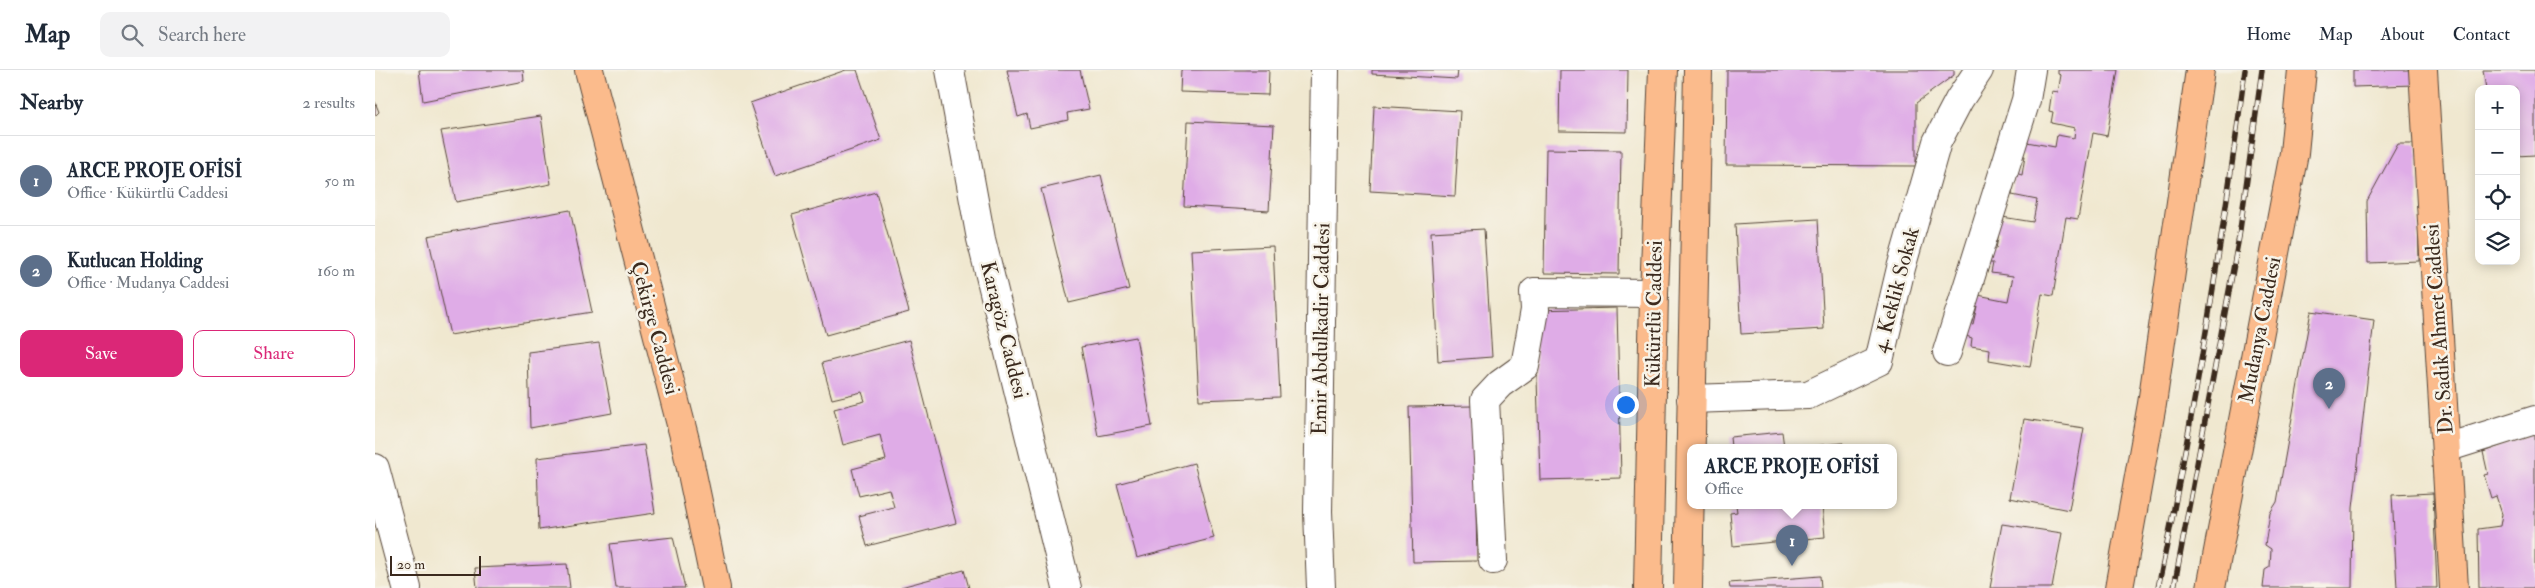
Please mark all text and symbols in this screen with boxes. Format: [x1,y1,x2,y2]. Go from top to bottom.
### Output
search box [100,12,450,57]
text: Map [25,19,70,50]
icon: search [118,21,146,49]
text: Search here [158,23,246,47]
text: Home [2246,23,2291,46]
text: Map [2319,23,2353,46]
text: About [2381,23,2425,46]
text: Contact [2453,23,2510,46]
map controls [2475,85,2520,265]
button: + [2475,85,2520,130]
text: Nearby [20,89,83,116]
text: 2 results [302,93,355,113]
button: − [2475,130,2520,175]
text: ARCE PROJE OFİSİ [67,159,242,183]
text: 1 [33,171,39,191]
text: 50 m [324,171,355,191]
button: locate [2475,175,2520,220]
text: Office · Kükürtlü Caddesi [67,183,228,203]
button: layers [2475,220,2520,265]
street label: Emir Abdulkadir Caddesi [1306,222,1336,435]
street label: Dr. Sadık Ahmet Caddesi [2418,223,2460,435]
street label: 4. Keklik Sokak [1866,224,1926,356]
street label: Kükürtlü Caddesi [1639,240,1669,388]
text: Kutlucan Holding [67,249,203,273]
street label: Mudanya Caddesi [2233,254,2288,406]
street label: Çekirge Caddesi [624,258,686,398]
street label: Karagöz Caddesi [974,258,1034,402]
text: 2 [32,261,40,281]
text: 160 m [317,261,355,281]
text: Office · Mudanya Caddesi [67,273,229,293]
button: Save [20,330,183,377]
button: Share [193,330,355,377]
pin: 2 [2313,368,2345,409]
your location [1613,392,1639,418]
popup [1687,444,1897,509]
text: ARCE PROJE OFİSİ [1704,455,1880,479]
text: Office [1704,479,1744,499]
pin: 1 [1776,525,1808,566]
scale bar [390,553,481,576]
text: 20 m [397,556,425,573]

